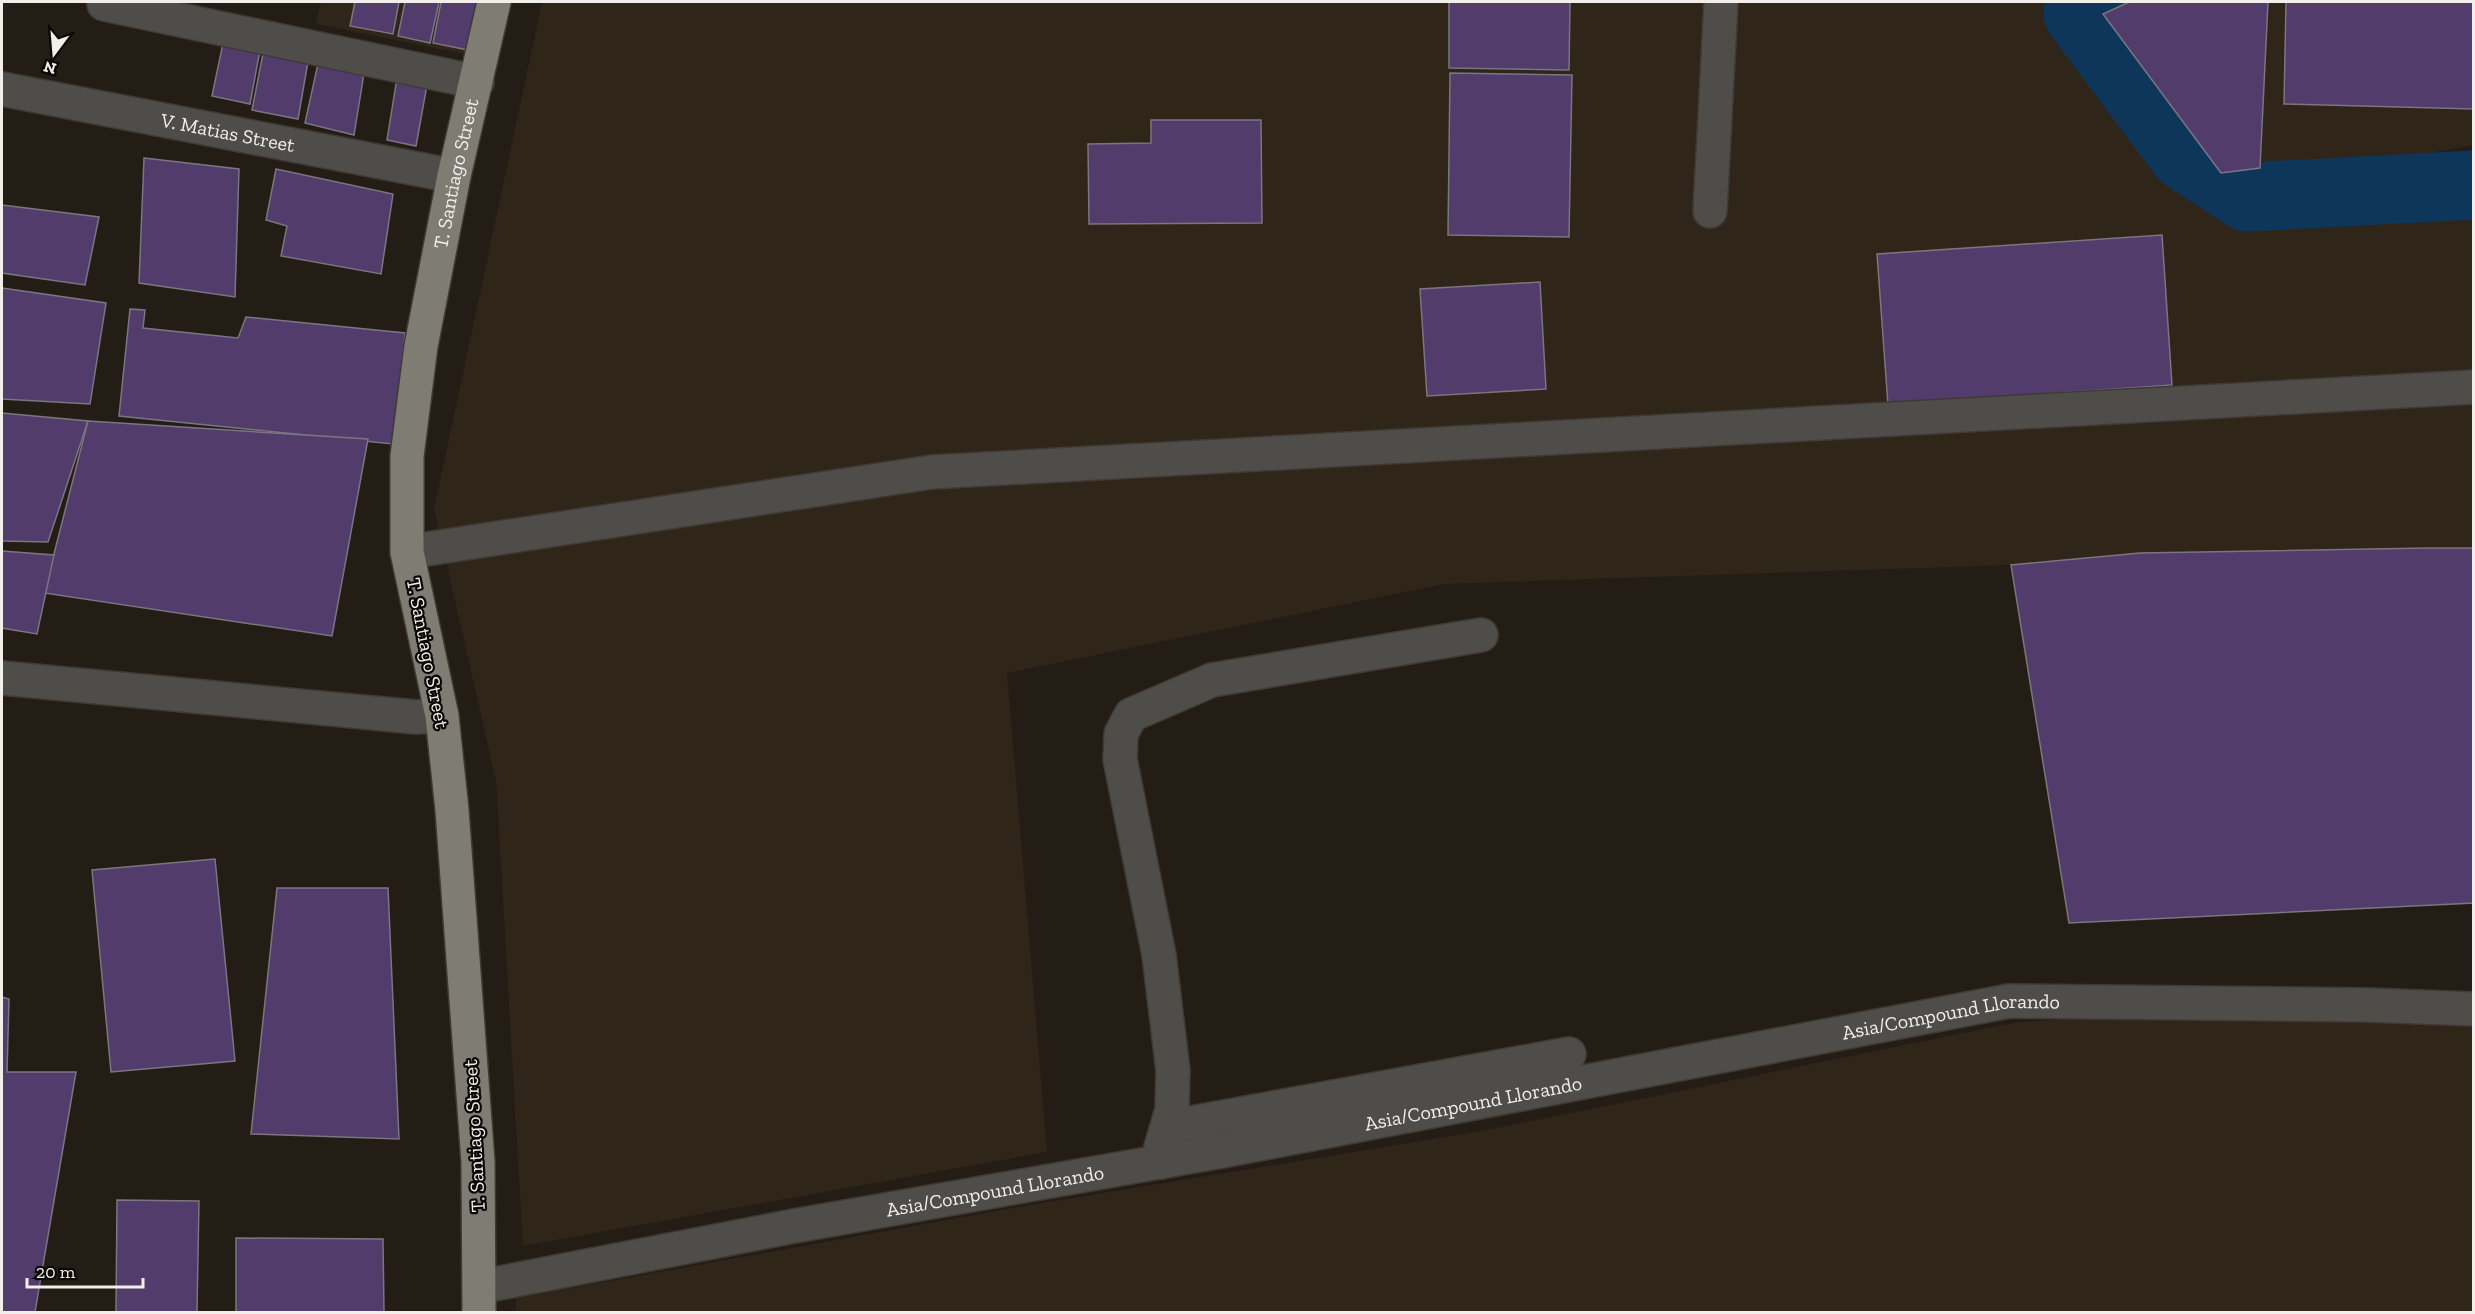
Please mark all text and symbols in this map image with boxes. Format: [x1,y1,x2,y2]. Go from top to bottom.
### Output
north arrow [24,24,84,84]
text: N [42,57,58,79]
street label: T. Santiago Street [428,95,484,251]
street label: V. Matias Street [158,108,297,157]
street label: T. Santiago Street [402,576,454,731]
street label: Asia/Compound Llorando [1840,989,2060,1045]
street label: T. Santiago Street [458,1058,490,1213]
street label: Asia/Compound Llorando [1362,1071,1584,1136]
street label: Asia/Compound Llorando [884,1160,1106,1222]
scale bar [27,1251,142,1289]
text: 20 m [36,1261,76,1283]

